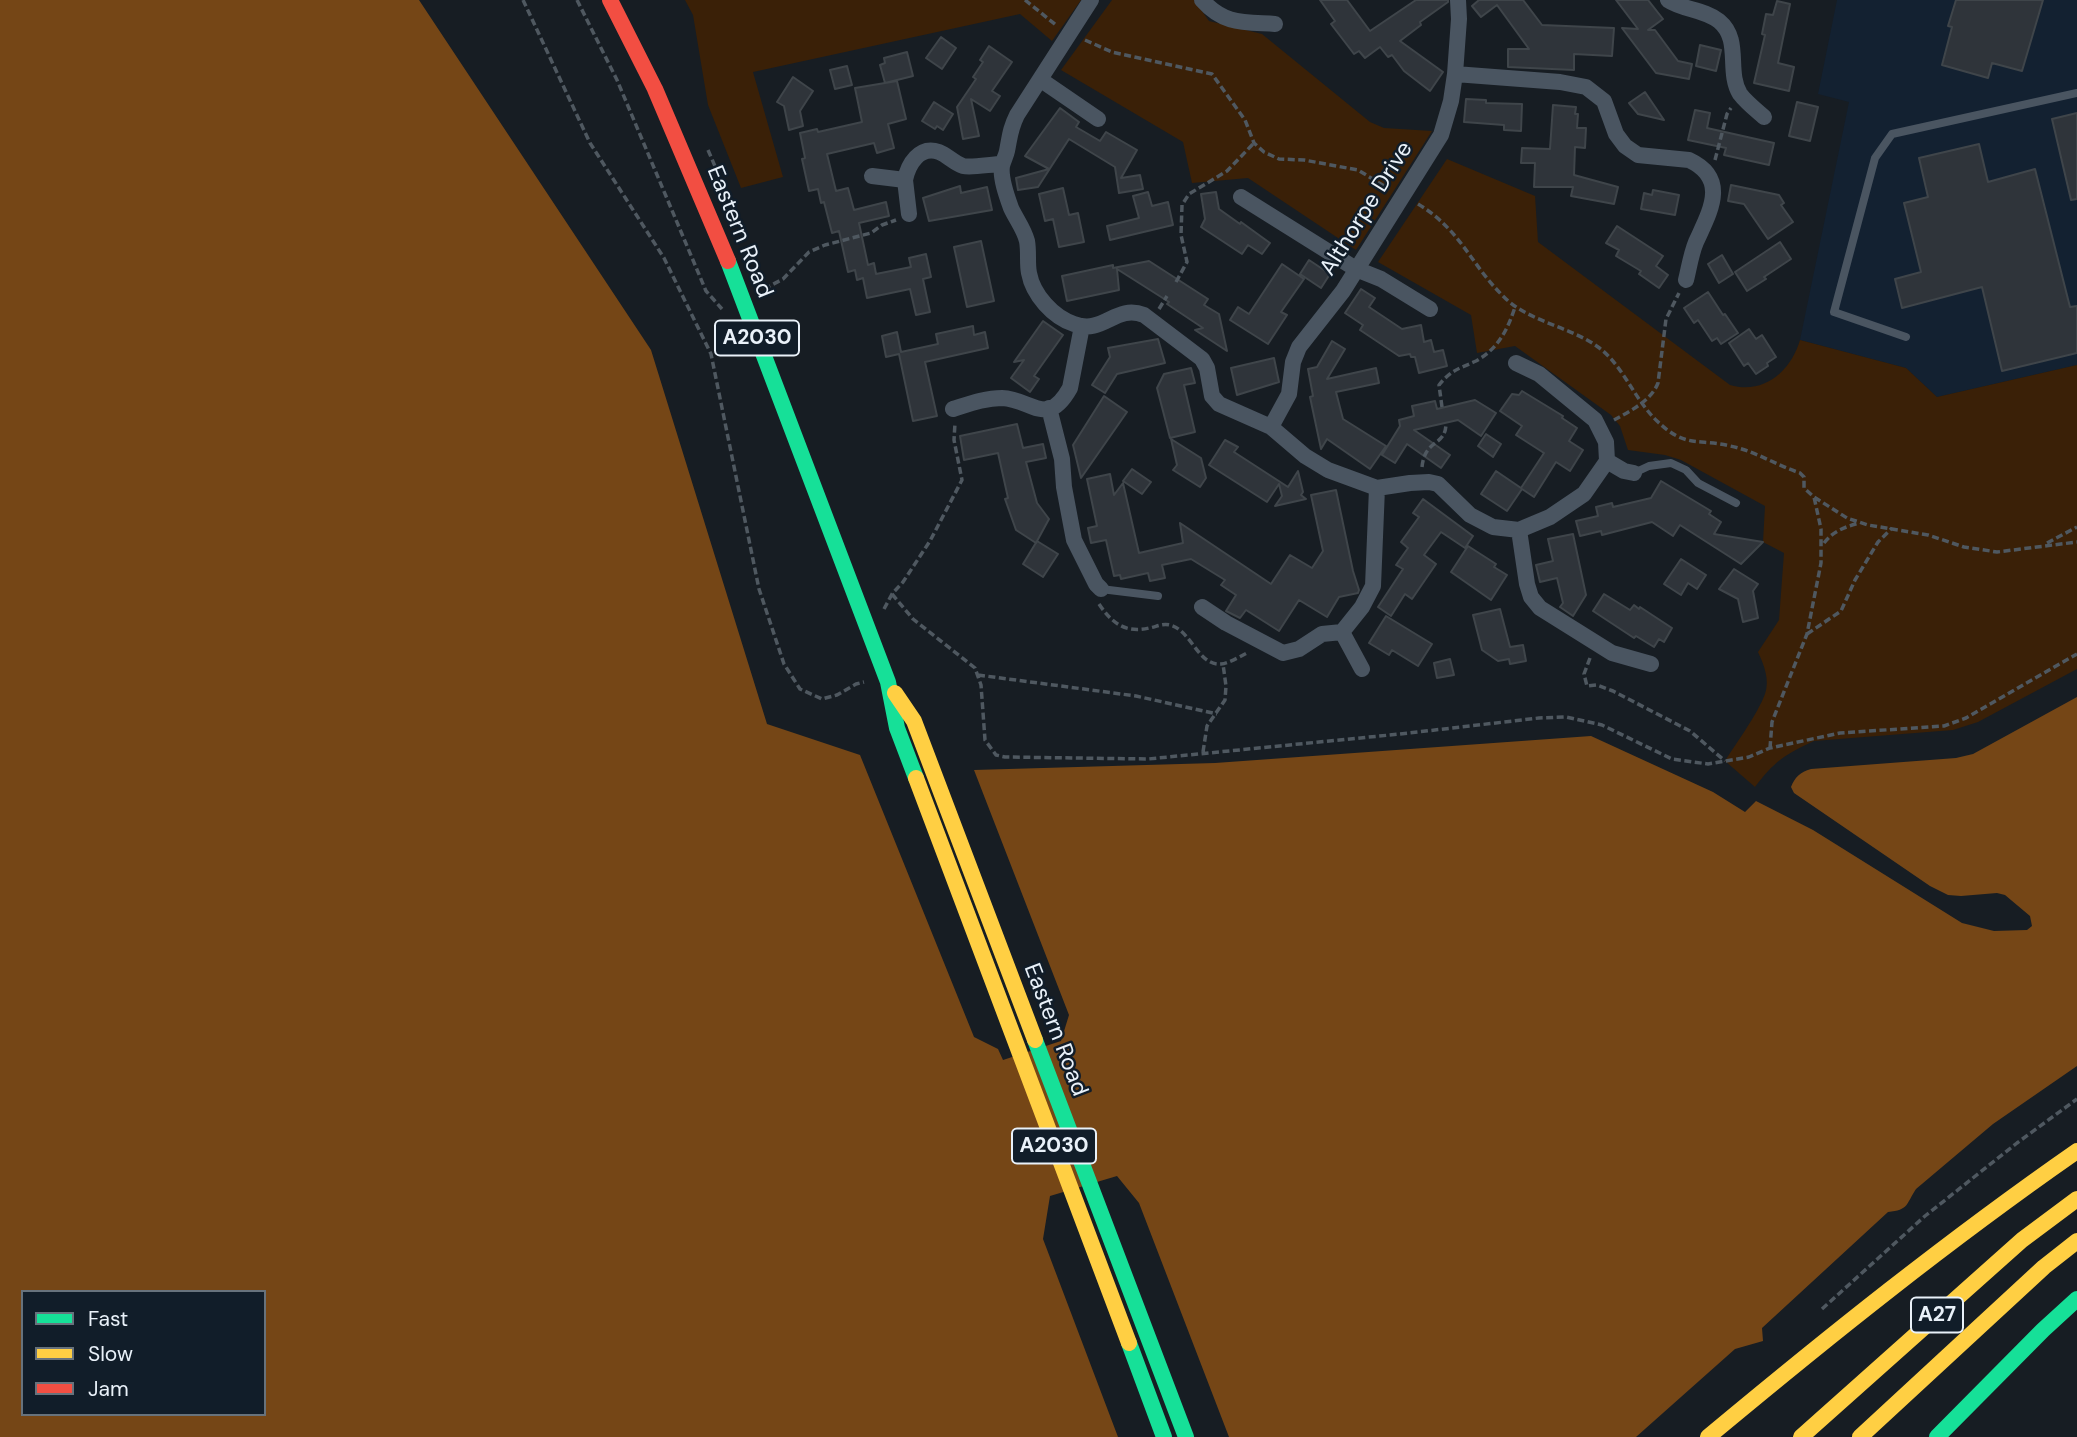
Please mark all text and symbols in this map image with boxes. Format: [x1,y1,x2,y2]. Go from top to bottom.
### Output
street label: Althorpe Drive [1315,137,1419,281]
street label: Eastern Road [700,162,778,302]
road number: A2030 [715,320,799,356]
street label: Eastern Road [1017,960,1093,1100]
road number: A2030 [1012,1128,1096,1164]
legend [21,1290,266,1416]
road number: A27 [1911,1298,1963,1332]
text: Fast [88,1305,128,1333]
text: Slow [88,1340,133,1368]
text: Jam [88,1375,129,1403]

